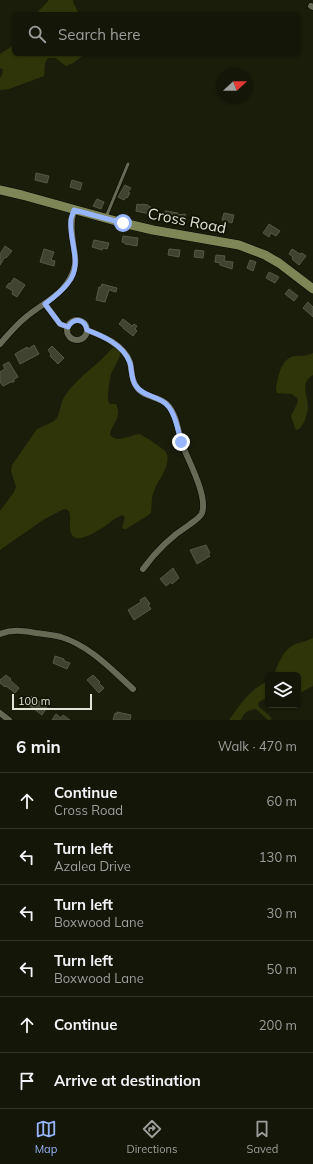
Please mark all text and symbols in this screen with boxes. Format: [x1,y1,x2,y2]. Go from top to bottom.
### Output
search box [12,12,301,56]
icon: search [26,23,48,45]
text: Search here [58,25,140,44]
north arrow [217,68,253,104]
street label: Cross Road [146,204,228,237]
route start [114,214,132,232]
route end [172,433,190,451]
map controls [265,672,301,708]
button: layers [265,672,301,708]
scale bar [12,692,92,711]
text: 100 m [18,694,50,708]
text: 6 min [16,736,61,757]
text: Walk · 470 m [218,738,297,754]
text: Continue [54,783,117,802]
icon: ahead [16,790,38,812]
text: 60 m [267,793,297,809]
text: Cross Road [54,802,123,818]
text: Turn left [54,839,113,858]
icon: left [16,846,38,868]
text: 130 m [259,849,297,865]
text: Azalea Drive [54,858,131,874]
text: Turn left [54,895,113,914]
icon: left [16,902,38,924]
text: 30 m [267,905,297,921]
text: Boxwood Lane [54,914,144,930]
text: Turn left [54,951,113,970]
icon: left [16,958,38,980]
text: 50 m [267,961,297,977]
text: Boxwood Lane [54,970,144,986]
icon: ahead [16,1014,38,1036]
text: Continue [54,1015,117,1034]
text: 200 m [259,1017,297,1033]
icon: arrive [16,1070,38,1092]
text: Arrive at destination [54,1071,201,1090]
tab: Map [35,1118,57,1156]
tab: Directions [127,1118,177,1156]
tab: Saved [247,1118,278,1156]

